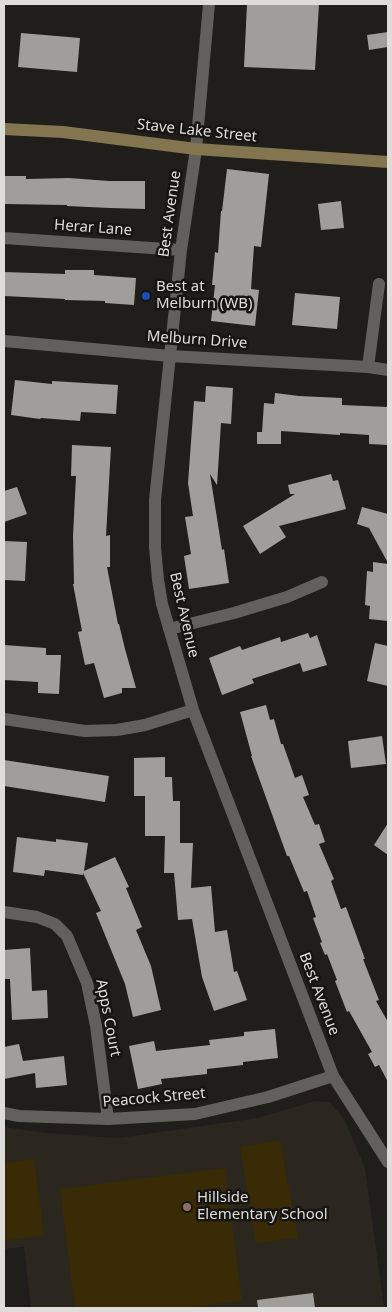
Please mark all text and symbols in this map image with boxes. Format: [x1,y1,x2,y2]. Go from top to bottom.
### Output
street label: Stave Lake Street [136,116,258,146]
street label: Best Avenue [155,169,185,259]
street label: Herar Lane [53,216,133,240]
place label: Best at Melburn (WB) [156,278,252,313]
marker: Best at Melburn (WB) [140,290,152,302]
street label: Melburn Drive [146,328,248,352]
street label: Best Avenue [165,570,203,660]
street label: Best Avenue [295,950,343,1038]
street label: Apps Court [92,978,124,1058]
street label: Peacock Street [102,1085,206,1111]
place label: Hillside Elementary School [197,1189,328,1224]
marker: Hillside Elementary School [181,1201,193,1213]

